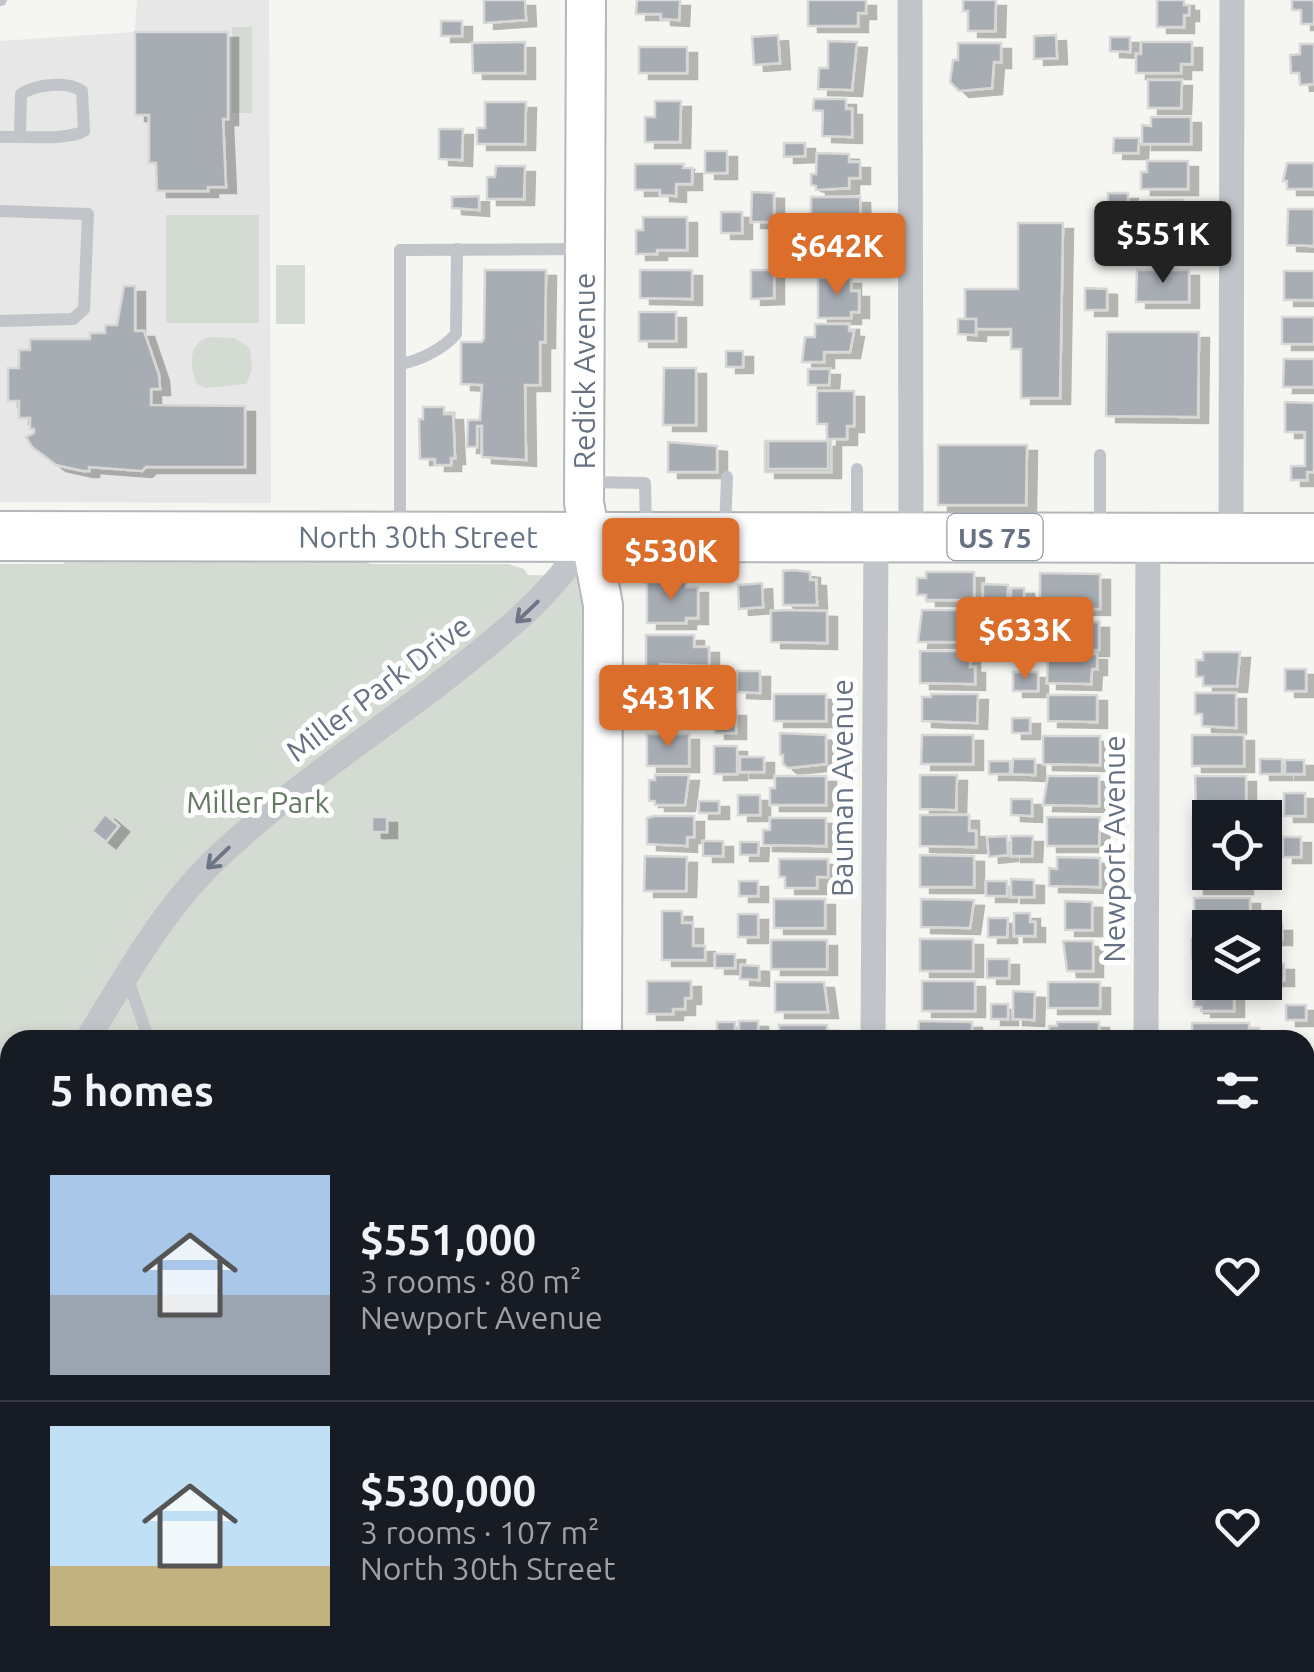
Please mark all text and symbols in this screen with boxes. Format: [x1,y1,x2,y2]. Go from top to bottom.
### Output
pin: $551K [1093,201,1233,286]
pin: $642K [767,213,907,298]
text: $551K [1116,215,1210,251]
text: $642K [790,227,884,263]
street label: Redick Avenue [567,272,601,470]
road number: US 75 [948,514,1042,560]
pin: $530K [601,518,741,603]
street label: North 30th Street [298,519,538,554]
text: $530K [624,532,718,568]
pin: $633K [955,597,1095,682]
one-way arrow [515,600,540,623]
street label: Miller Park Drive [279,608,477,768]
text: $633K [978,611,1072,647]
pin: $431K [598,665,738,750]
text: $431K [621,679,715,715]
street label: Bauman Avenue [825,679,859,897]
street label: Newport Avenue [1097,735,1131,963]
park label: Miller Park [186,785,330,819]
map controls [1192,800,1282,1000]
button: locate [1192,800,1282,890]
one-way arrow [206,846,231,869]
button: layers [1192,910,1282,1000]
icon: filters [1210,1063,1265,1118]
text: 5 homes [50,1067,214,1114]
icon: home [130,1215,250,1335]
text: $551,000 [360,1216,536,1263]
icon: heart [1210,1248,1265,1303]
text: 3 rooms · 80 m² [360,1263,581,1299]
text: Newport Avenue [360,1299,603,1335]
icon: home [130,1466,250,1586]
text: $530,000 [360,1467,536,1514]
icon: heart [1210,1499,1265,1554]
text: 3 rooms · 107 m² [360,1514,600,1550]
text: North 30th Street [360,1550,616,1586]

